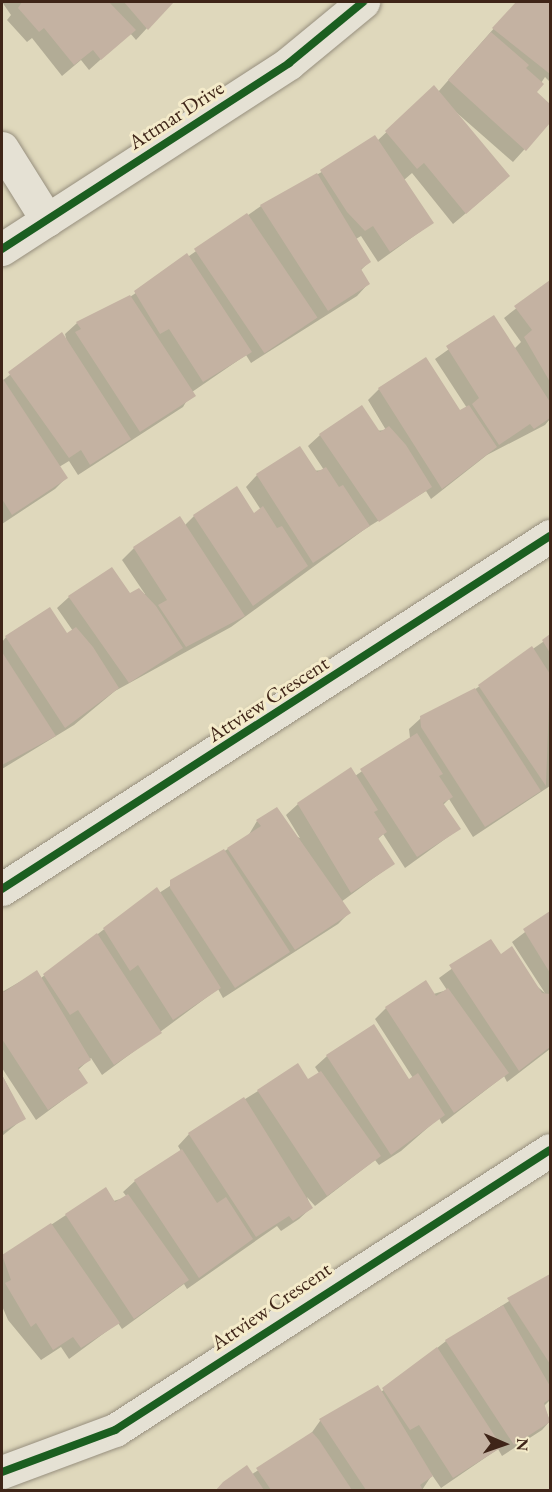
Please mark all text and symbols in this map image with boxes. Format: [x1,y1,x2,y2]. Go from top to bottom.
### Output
street label: Attmar Drive [124,75,228,155]
street label: Attview Crescent [203,650,333,748]
street label: Attview Crescent [206,1256,336,1356]
north arrow [474,1414,534,1474]
text: N [512,1438,533,1451]

